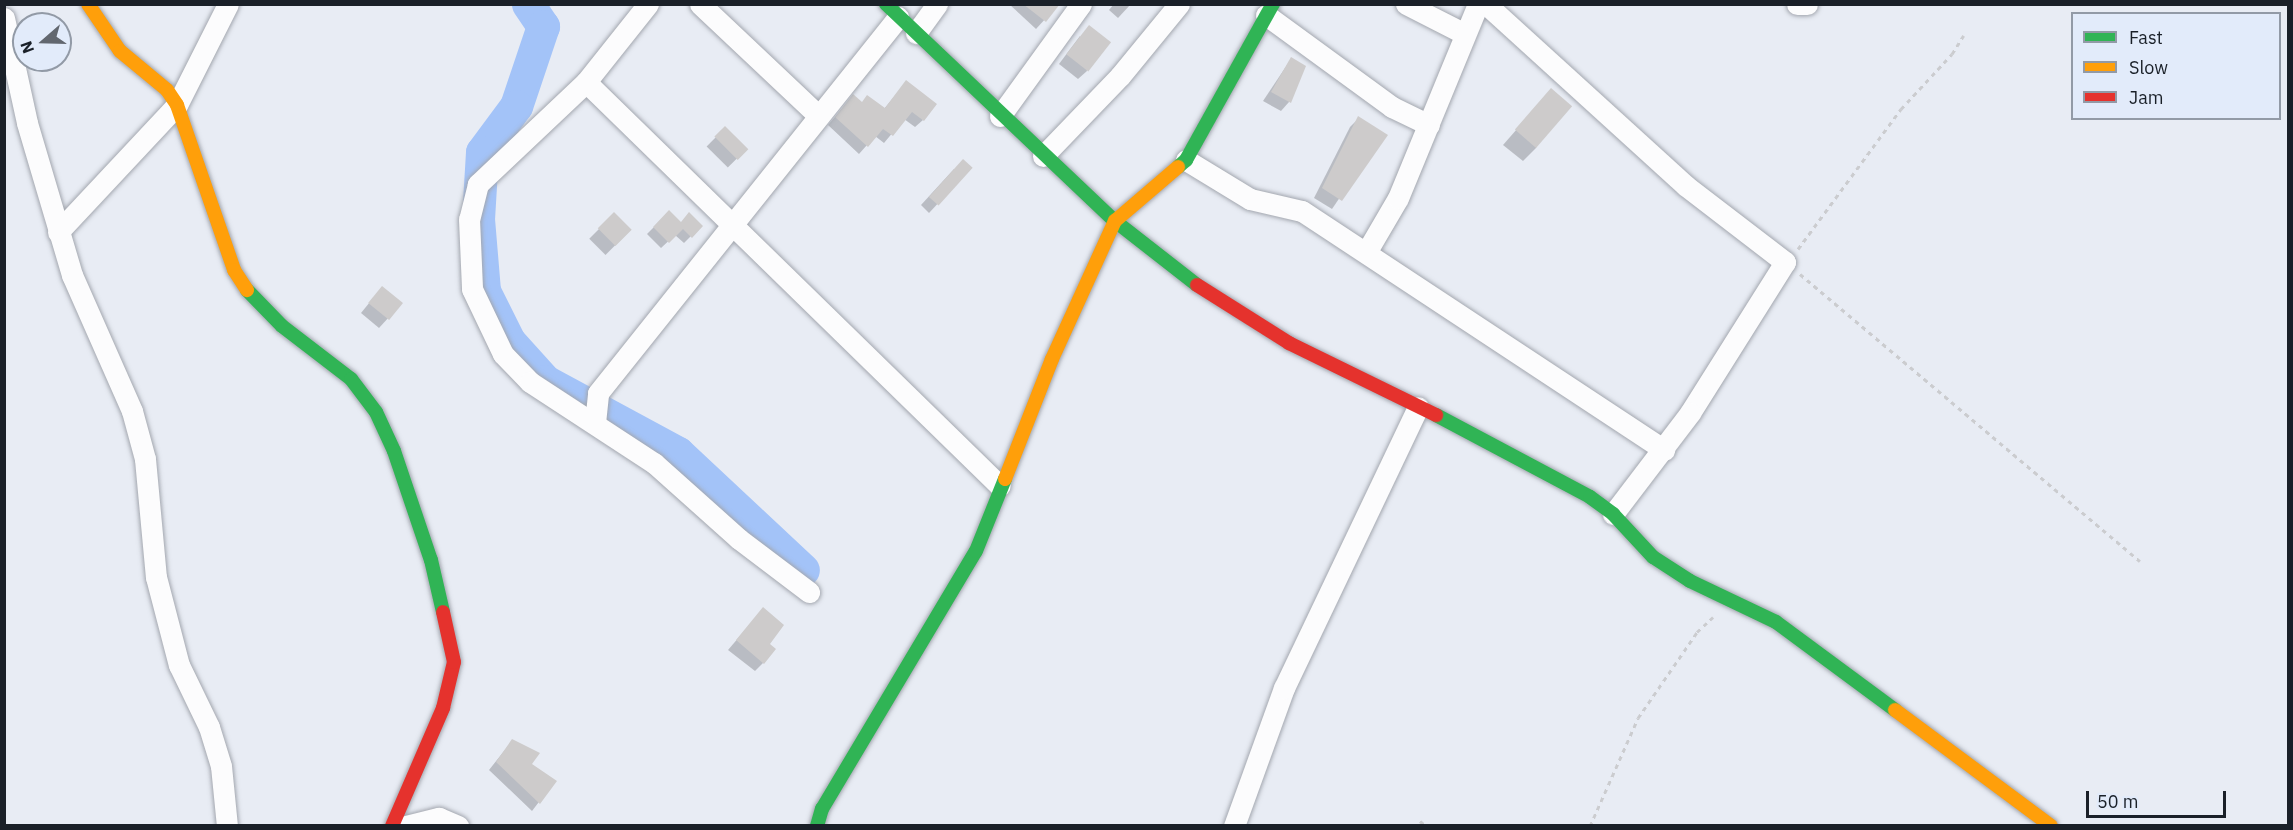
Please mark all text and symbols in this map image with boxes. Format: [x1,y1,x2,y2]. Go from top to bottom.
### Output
north arrow [12,12,72,72]
legend [2071,12,2281,120]
text: Fast [2129,26,2163,49]
text: N [16,39,38,56]
text: Slow [2129,56,2168,79]
text: Jam [2129,86,2164,109]
scale bar [2089,779,2228,817]
text: 50 m [2097,790,2139,813]

